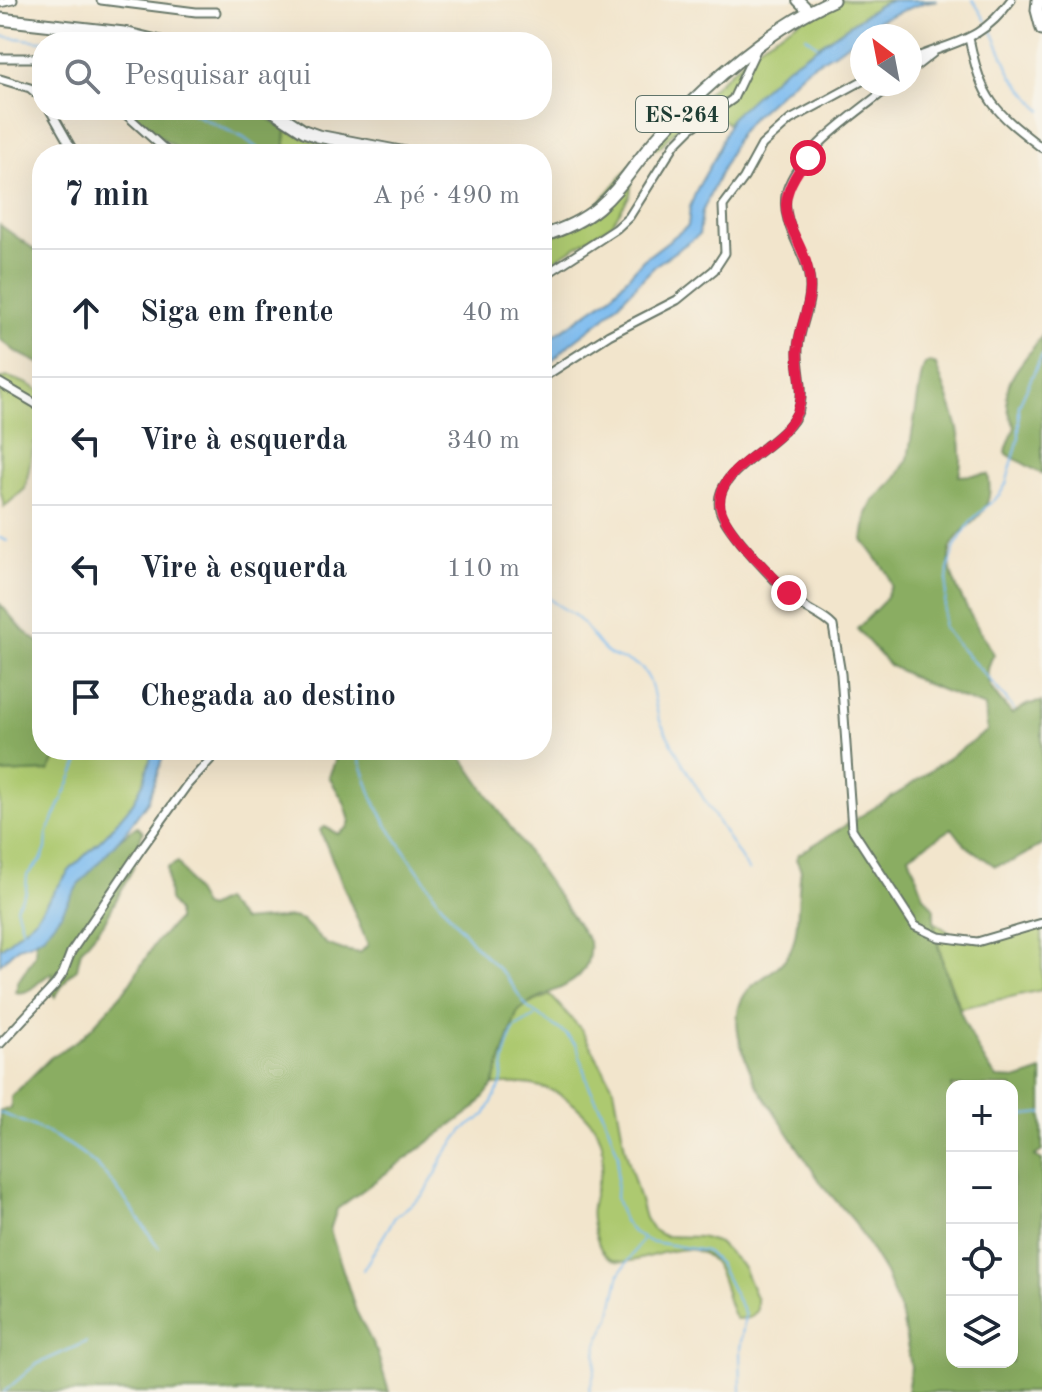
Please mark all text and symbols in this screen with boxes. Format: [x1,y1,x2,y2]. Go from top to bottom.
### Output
north arrow [850,24,922,96]
search box [32,32,552,120]
icon: search [60,54,104,98]
text: Pesquisar aqui [124,61,311,91]
road number: ES-264 [636,96,728,132]
route start [790,140,826,176]
text: 7 min [64,179,149,213]
text: A pé · 490 m [372,183,520,209]
icon: ahead [64,291,108,335]
text: Siga em frente [140,298,334,328]
text: 40 m [462,300,520,326]
icon: left [64,419,108,463]
text: Vire à esquerda [140,426,347,456]
text: 340 m [447,428,520,454]
icon: left [64,547,108,591]
text: Vire à esquerda [140,554,347,584]
text: 110 m [447,556,520,582]
route end [771,575,807,611]
icon: arrive [64,675,108,719]
text: Chegada ao destino [140,682,396,712]
map controls [946,1080,1018,1368]
button: + [946,1080,1018,1152]
button: − [946,1152,1018,1224]
button: locate [946,1224,1018,1296]
button: layers [946,1296,1018,1368]

